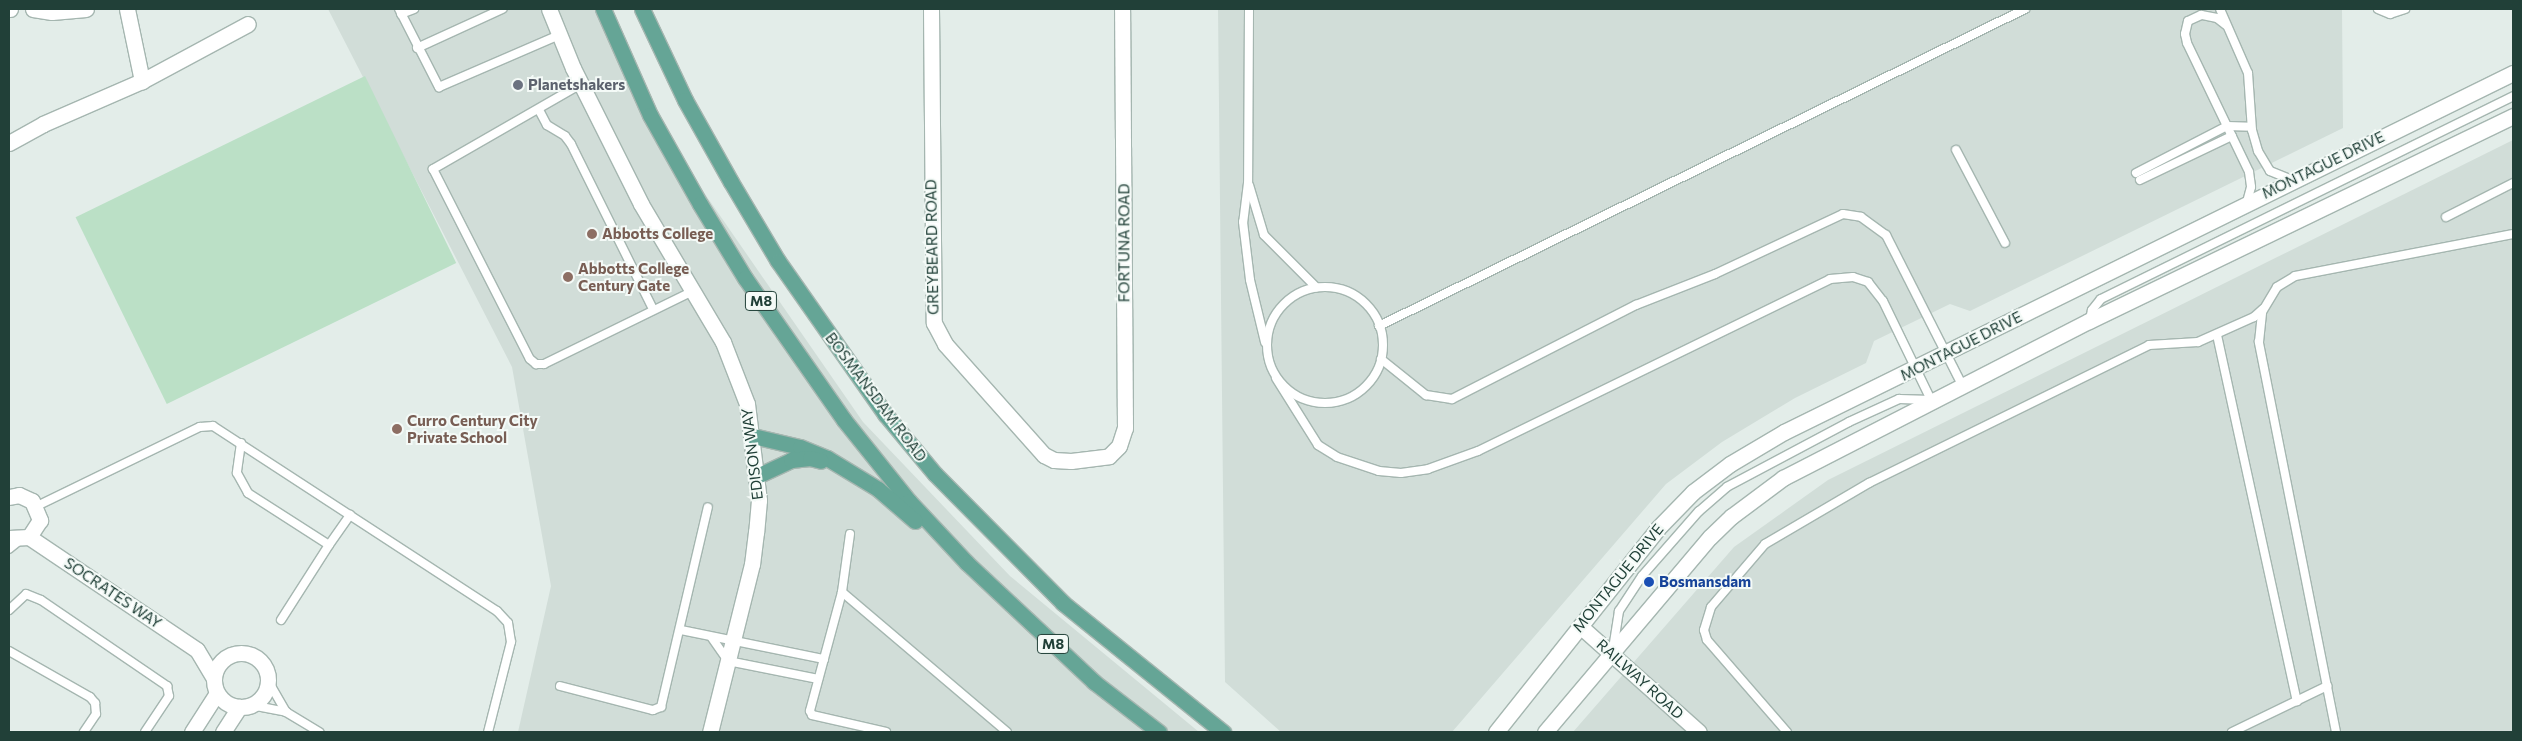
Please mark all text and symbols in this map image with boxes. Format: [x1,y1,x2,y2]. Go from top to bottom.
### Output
place label: Planetshakers [528,76,625,94]
marker: Planetshakers [512,79,524,91]
street label: MONTAGUE DRIVE [2259,128,2387,202]
street label: GREYBEARD ROAD [922,179,942,315]
street label: FORTUNA ROAD [1115,184,1133,302]
place label: Abbotts College [602,225,713,243]
marker: Abbotts College [586,228,598,240]
place label: Abbotts College Century Gate [578,259,689,294]
marker: Abbotts College Century Gate [562,271,574,283]
road number: M8 [745,290,777,312]
street label: MONTAGUE DRIVE [1897,308,2025,384]
street label: BOSMANSDAM ROAD [822,329,930,465]
street label: EDISON WAY [737,407,767,501]
place label: Curro Century City Private School [407,411,538,446]
marker: Curro Century City Private School [391,423,403,435]
street label: MONTAGUE DRIVE [1569,520,1667,636]
street label: SOCRATES WAY [61,554,165,632]
place label: Bosmansdam [1659,573,1751,591]
marker: Bosmansdam [1643,576,1655,588]
road number: M8 [1037,633,1069,656]
street label: RAILWAY ROAD [1593,635,1687,723]

